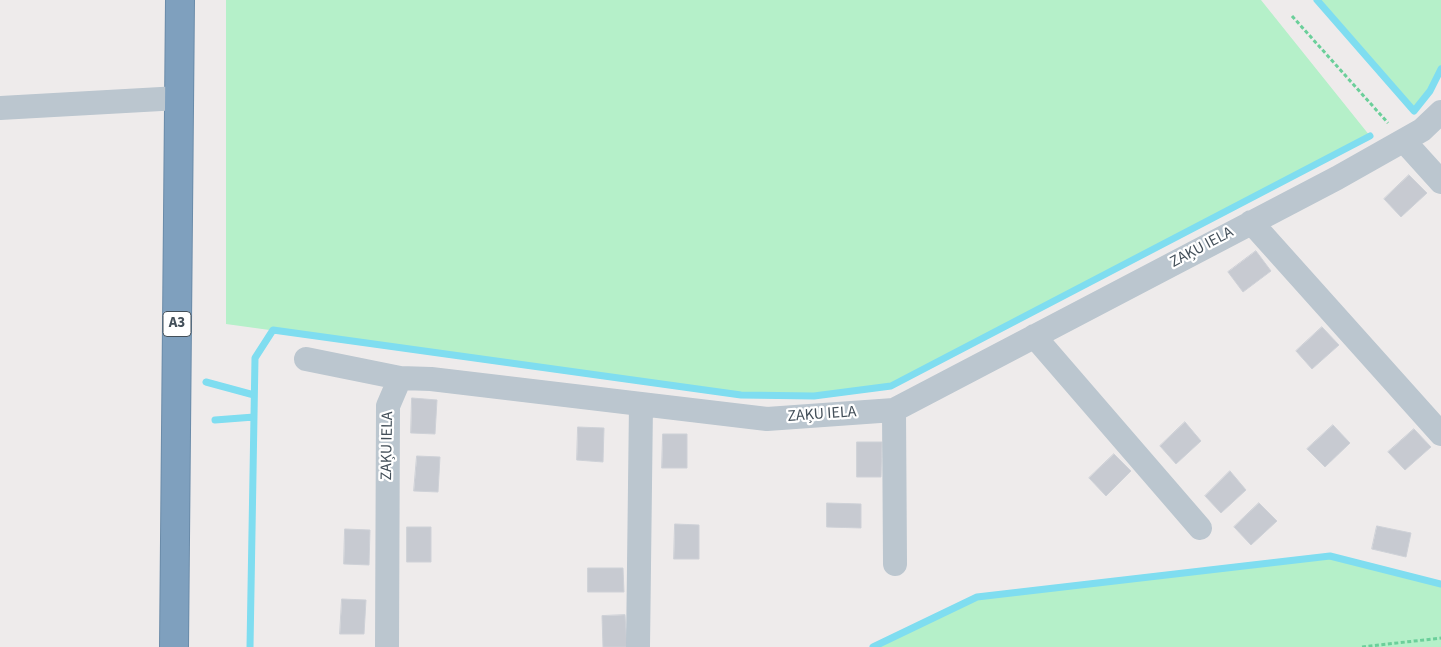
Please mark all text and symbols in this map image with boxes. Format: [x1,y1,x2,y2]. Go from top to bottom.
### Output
street label: ZAĶU IELA [1167,223,1237,273]
road number: A3 [163,312,191,336]
street label: ZAĶU IELA [787,403,857,427]
street label: ZAĶU IELA [378,411,398,481]

